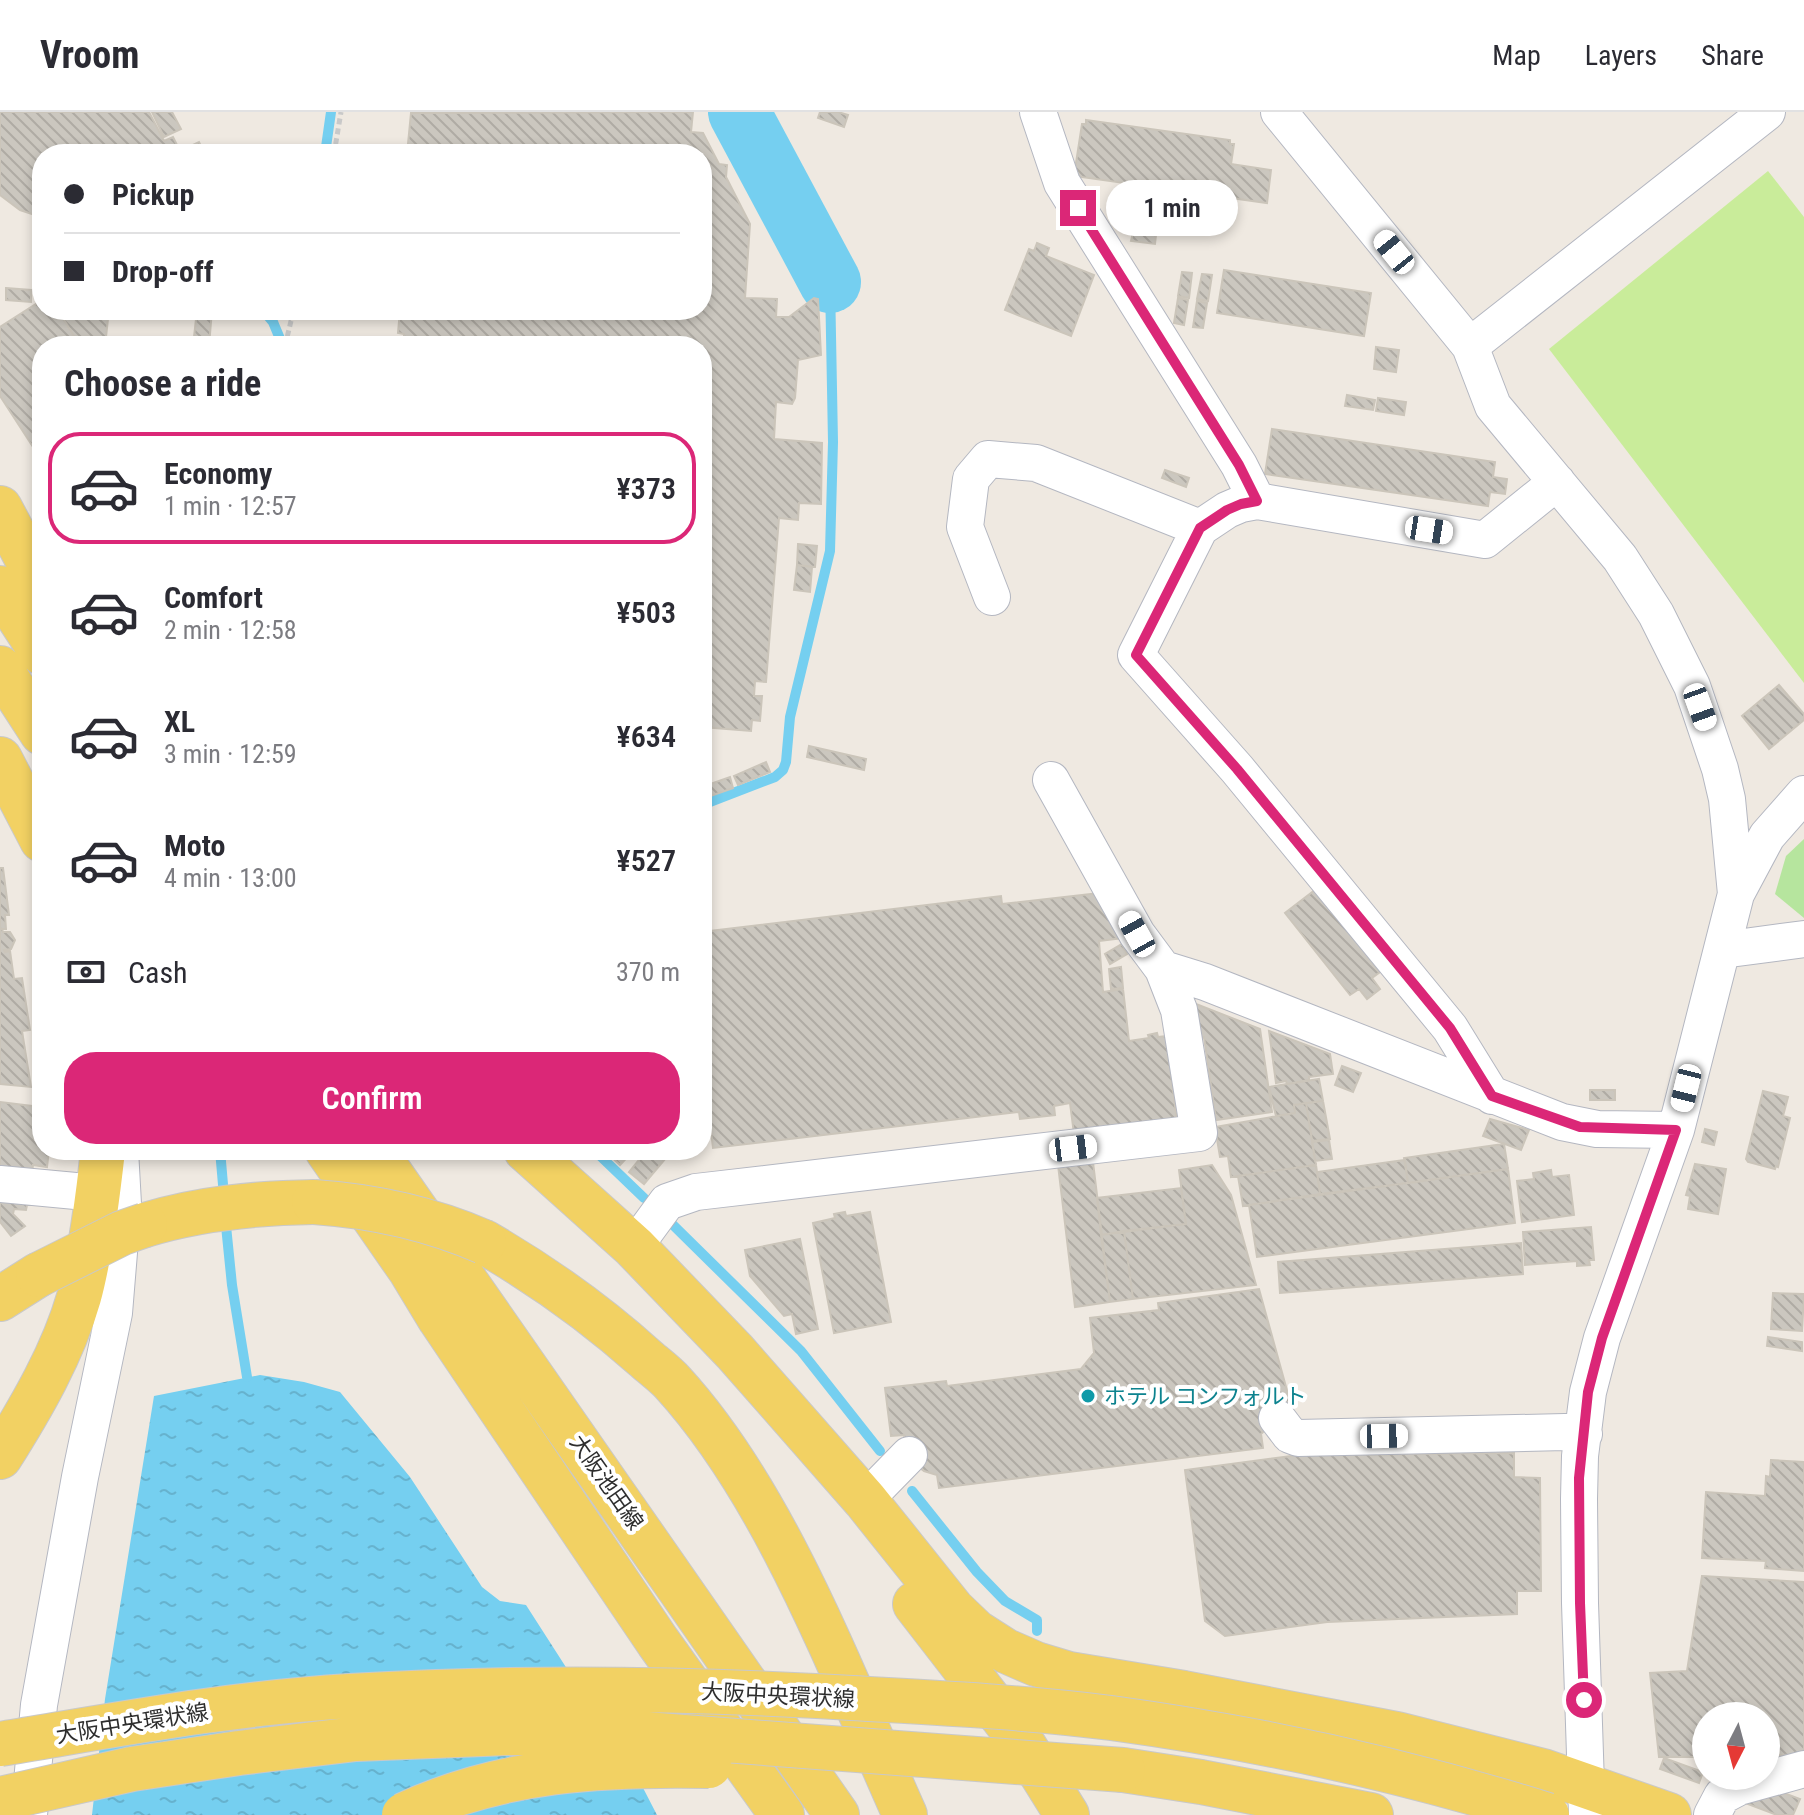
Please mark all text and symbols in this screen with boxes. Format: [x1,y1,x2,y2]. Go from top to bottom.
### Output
text: Vroom [40,33,139,77]
text: Map [1492,39,1541,72]
text: Layers [1585,39,1657,72]
text: Share [1701,39,1764,72]
text: Pickup [112,177,194,212]
callout: 1 min [1106,180,1238,236]
route end [1060,190,1096,226]
text: 1 min [1143,193,1201,223]
car [1370,226,1418,278]
text: Drop-off [112,254,214,289]
text: Choose a ride [64,363,261,405]
icon: car [68,452,140,524]
text: Economy [164,456,272,491]
text: ¥373 [617,471,676,506]
text: 1 min · 12:57 [164,491,297,521]
car [1403,514,1455,546]
icon: car [68,576,140,648]
text: Comfort [164,580,263,615]
text: ¥503 [617,595,676,630]
text: 2 min · 12:58 [164,615,297,645]
car [1681,680,1719,734]
icon: car [68,700,140,772]
text: XL [164,704,195,739]
text: ¥634 [617,719,676,754]
text: 3 min · 12:59 [164,739,297,769]
icon: car [68,824,140,896]
text: Moto [164,828,225,863]
text: ¥527 [617,843,676,878]
text: 4 min · 13:00 [164,863,297,893]
car [1115,907,1159,961]
icon: cash [64,950,108,994]
text: Cash [128,955,188,990]
text: 370 m [616,957,680,987]
button: Confirm [64,1052,680,1144]
car [1669,1062,1703,1114]
car [1048,1133,1098,1163]
place label: ホテル コンフォルト [1104,1384,1306,1409]
marker: ホテル コンフォルト [1079,1387,1097,1405]
car [1360,1424,1408,1448]
street label: 大阪池田線 [565,1430,648,1535]
street label: 大阪中央環状線 [700,1679,856,1712]
route start [1566,1682,1602,1718]
street label: 大阪中央環状線 [54,1699,210,1748]
north arrow [1692,1702,1780,1790]
map controls [1692,1702,1780,1790]

